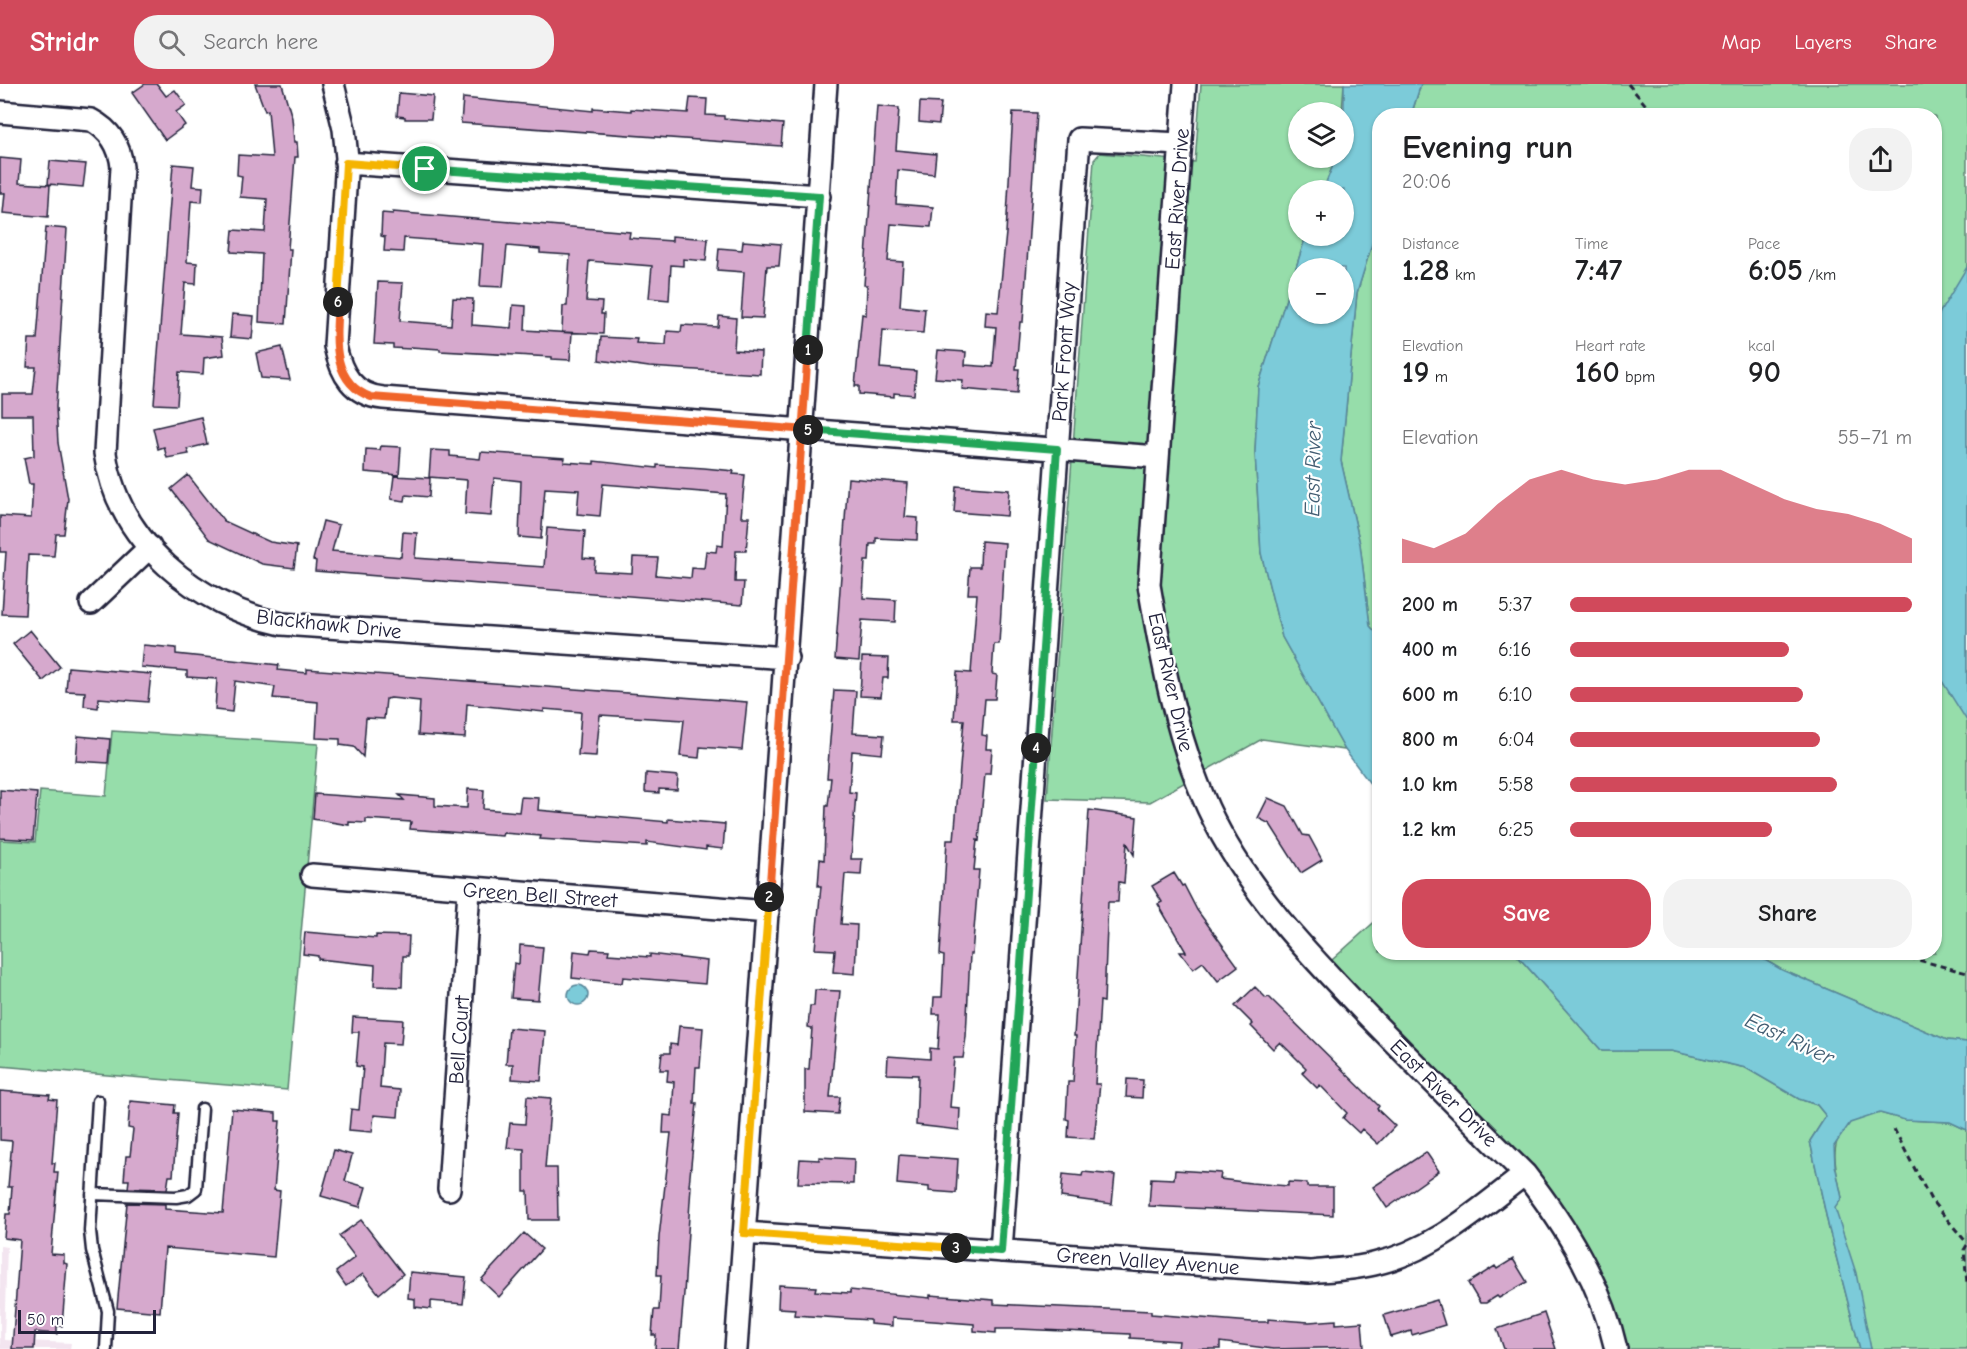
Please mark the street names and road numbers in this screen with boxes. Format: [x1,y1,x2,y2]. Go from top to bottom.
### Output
street label: East River Drive [1160,127,1194,271]
street label: Park Front Way [1047,281,1081,423]
street label: Blackhawk Drive [255,604,403,644]
street label: East River Drive [1143,610,1199,754]
street label: Green Bell Street [462,878,619,912]
street label: Bell Court [444,994,474,1085]
street label: East River Drive [1385,1034,1503,1152]
street label: Green Valley Avenue [1056,1243,1240,1279]

